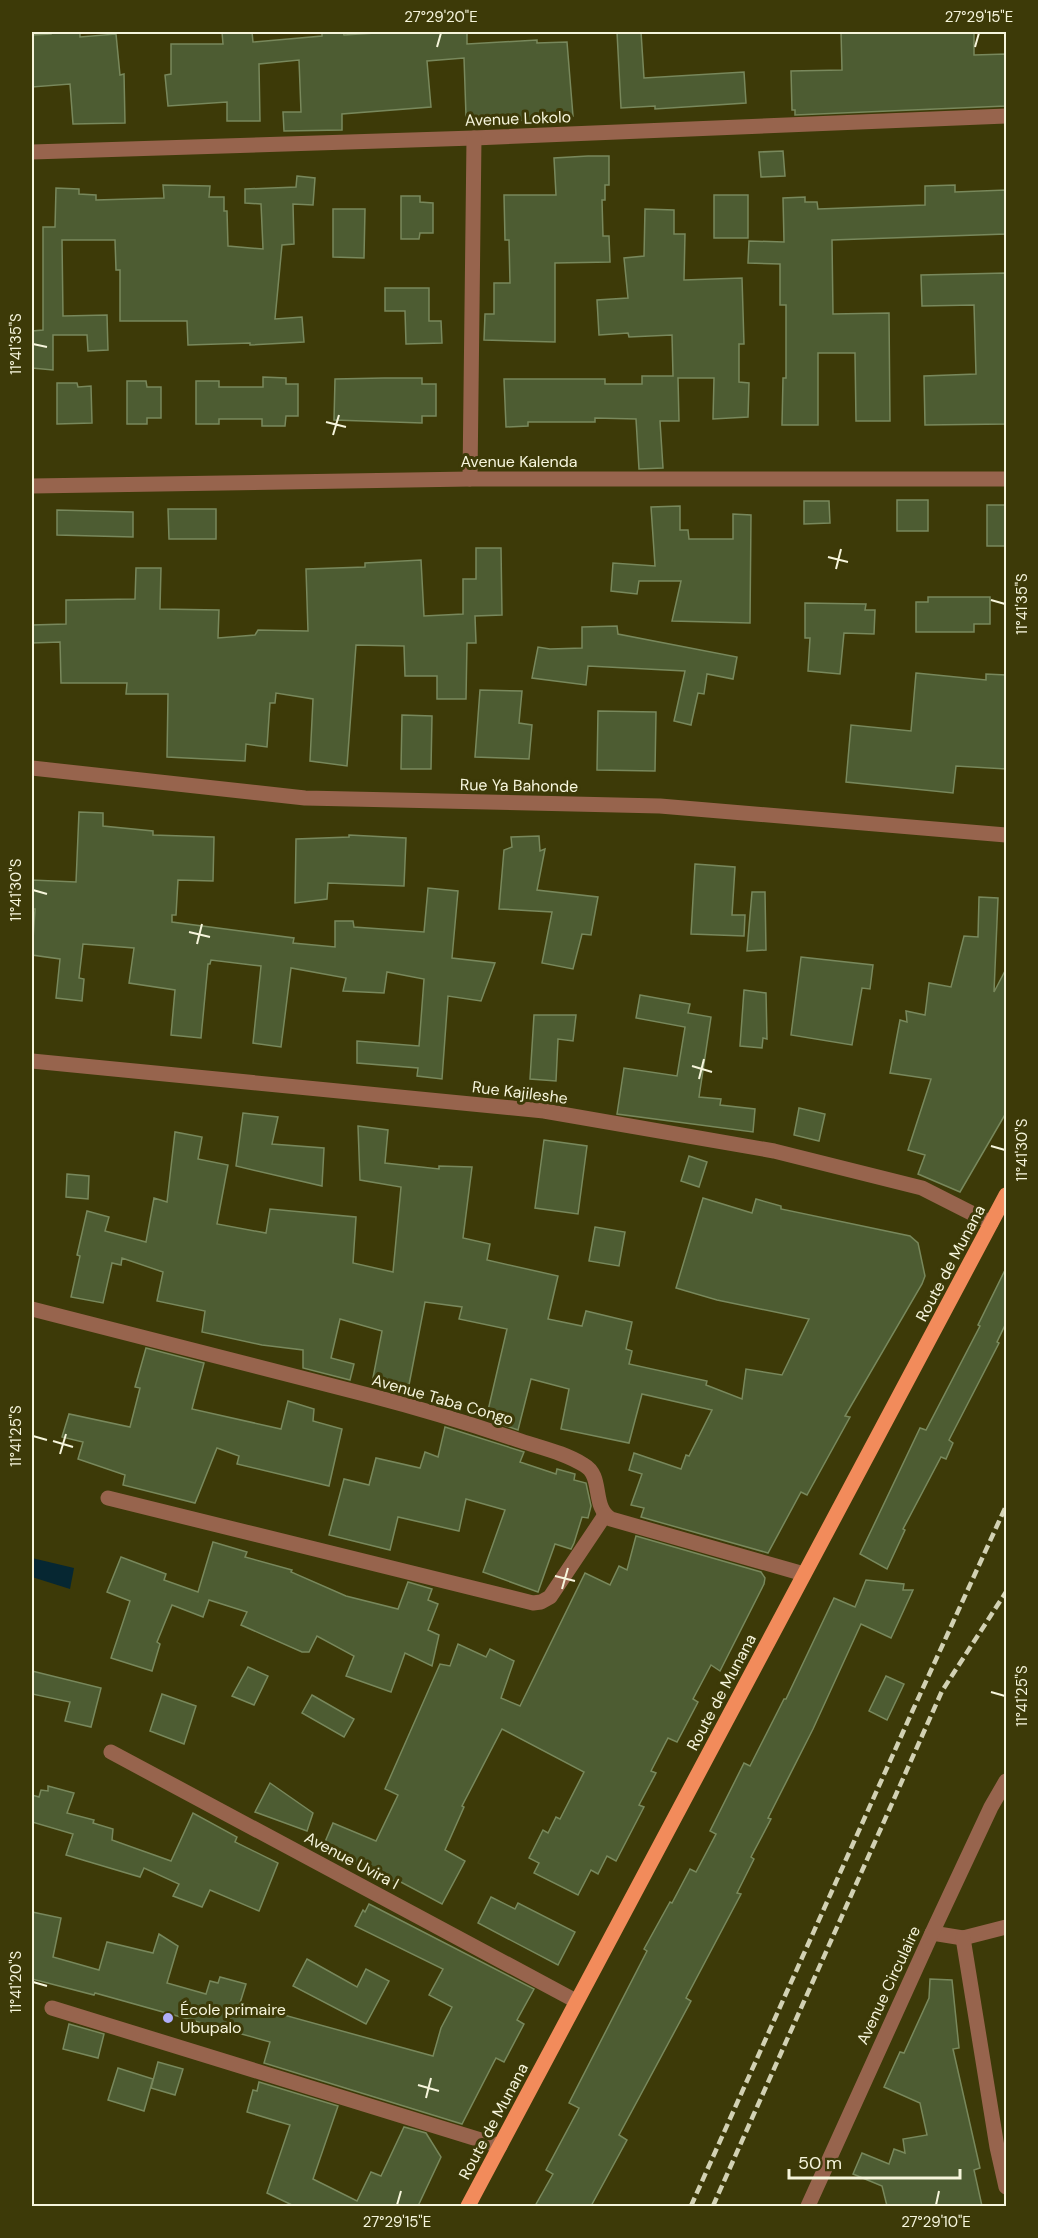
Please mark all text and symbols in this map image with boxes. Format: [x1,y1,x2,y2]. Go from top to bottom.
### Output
text: 27°29'20"E [404,7,478,27]
text: 27°29'15"E [945,7,1013,27]
street label: Avenue Lokolo [465,106,571,131]
text: 11°41'35"S [6,313,26,375]
street label: Avenue Kalenda [461,451,577,472]
text: 11°41'35"S [1012,573,1032,635]
street label: Rue Ya Bahonde [460,774,578,797]
text: 11°41'30"S [6,858,26,921]
street label: Rue Kajileshe [471,1076,569,1109]
text: 11°41'30"S [1012,1118,1032,1181]
street label: Route de Munana [911,1201,990,1325]
street label: Avenue Taba Congo [370,1369,516,1430]
text: 11°41'25"S [6,1405,26,1467]
street label: Route de Munana [682,1630,761,1754]
text: 11°41'25"S [1012,1665,1032,1727]
street label: Avenue Uvira I [301,1827,403,1894]
street label: Avenue Circulaire [852,1922,925,2048]
text: 11°41'20"S [6,1950,26,2013]
place label: École primaire Ubupalo [180,1999,286,2038]
marker: École primaire Ubupalo [161,2011,175,2025]
street label: Route de Munana [454,2059,533,2183]
scale bar [789,2142,960,2180]
text: 50 m [798,2151,842,2175]
text: 27°29'15"E [363,2212,431,2232]
text: 27°29'10"E [901,2212,971,2232]

